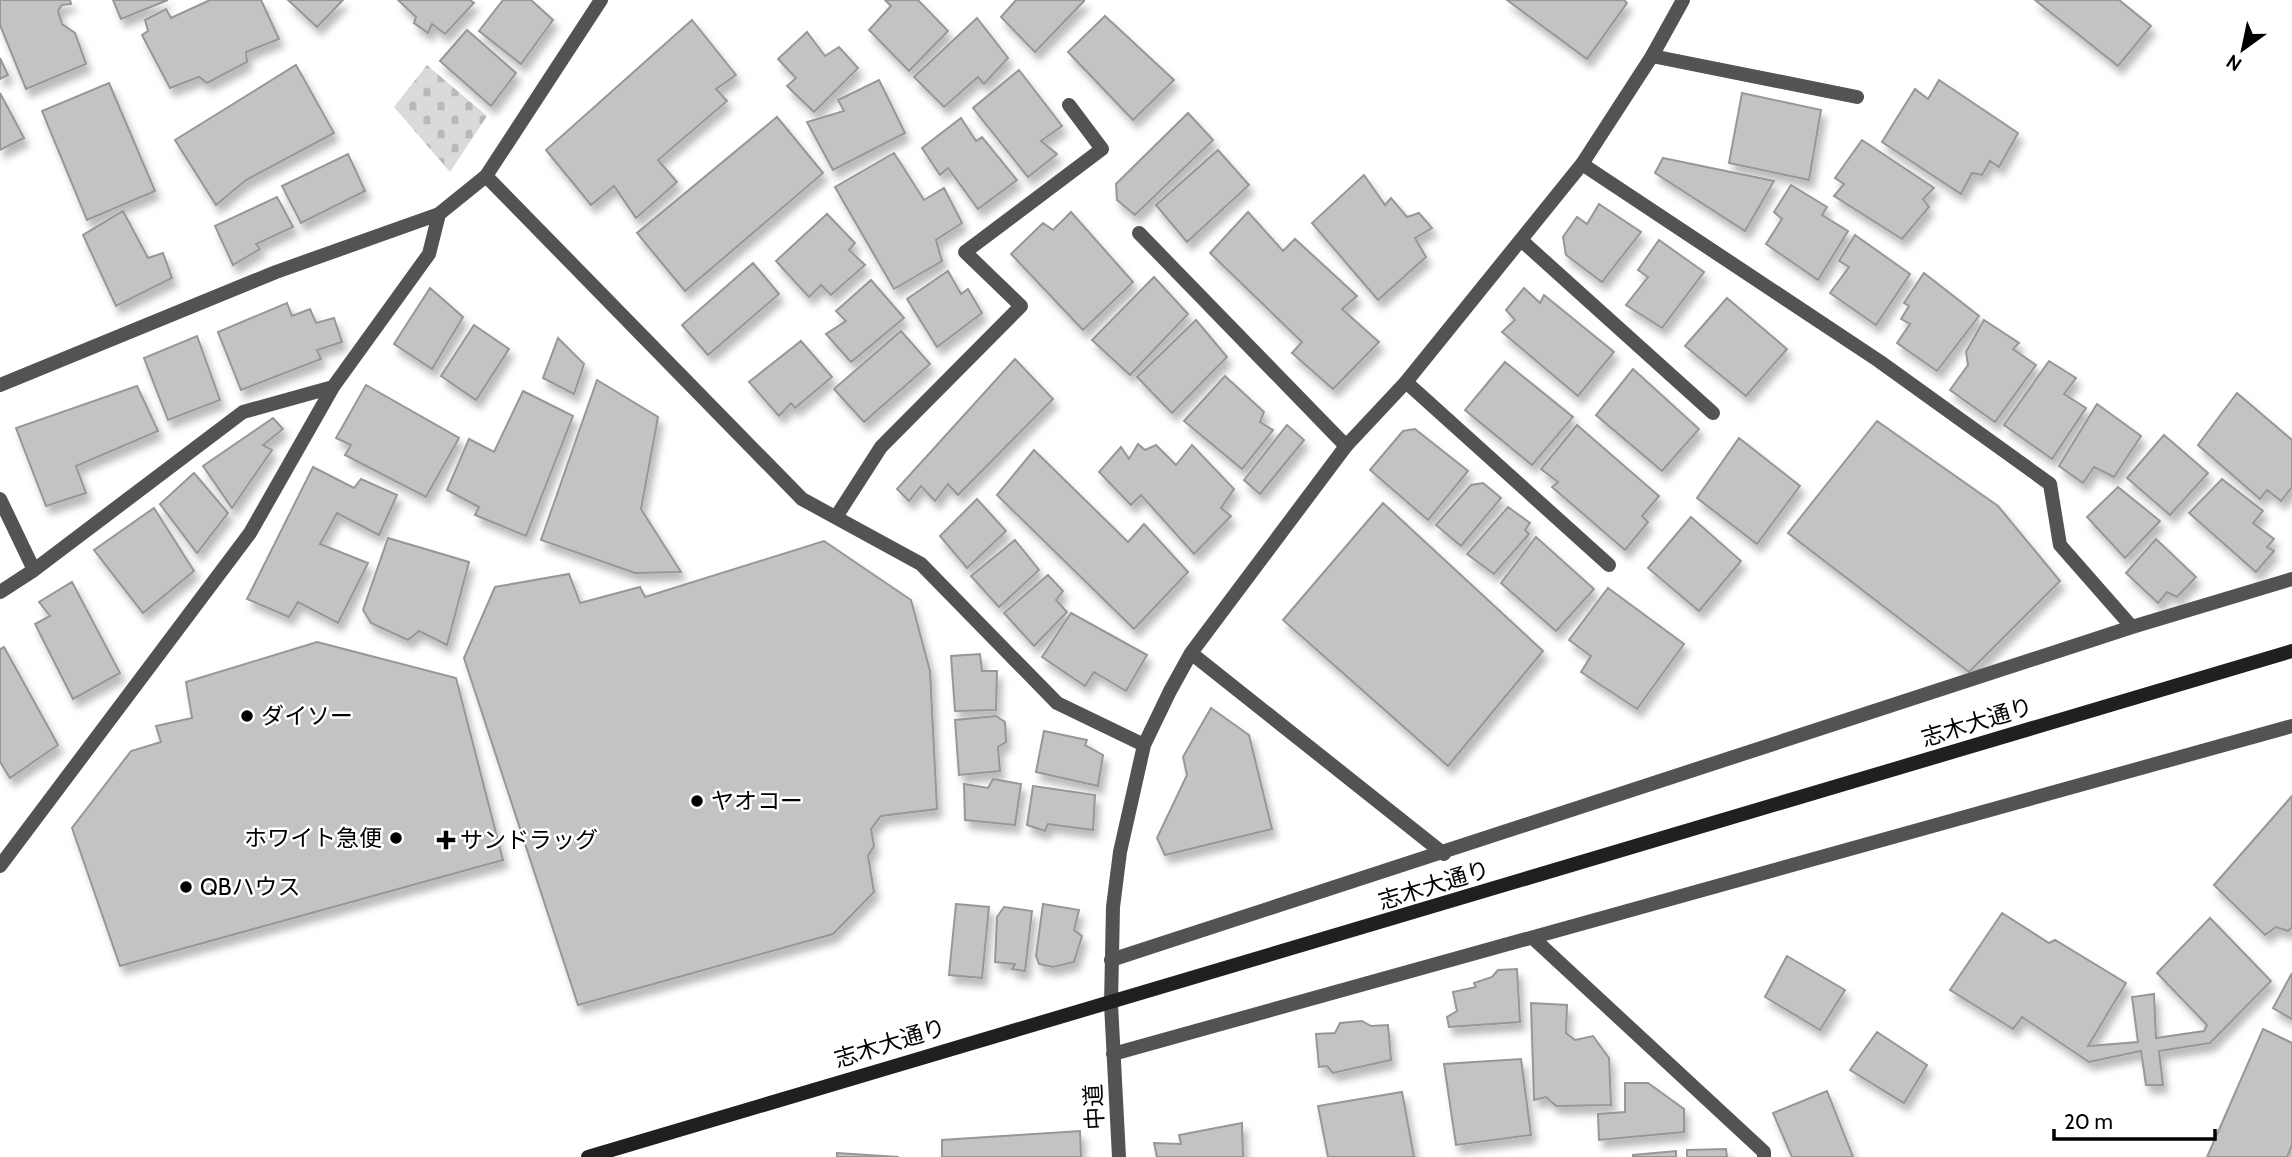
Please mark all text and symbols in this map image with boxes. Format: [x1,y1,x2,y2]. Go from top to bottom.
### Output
north arrow [2208,14,2278,84]
text: N [2222,50,2246,76]
street label: 志木大通り [1918,692,2036,752]
place label: ダイソー [261,702,353,730]
marker: ダイソー [239,708,255,724]
place label: ヤオコー [711,787,803,815]
marker: ヤオコー [689,793,705,809]
place label: ホワイト急便 [244,824,382,852]
place label: サンドラッグ [460,826,598,854]
marker: ホワイト急便 [388,830,404,846]
marker: サンドラッグ [438,832,454,848]
street label: 志木大通り [1375,855,1493,915]
place label: QBハウス [200,873,300,901]
marker: QBハウス [178,879,194,895]
street label: 志木大通り [831,1013,949,1073]
street label: 中道 [1079,1083,1109,1131]
scale bar [2054,1098,2215,1142]
text: 20 m [2064,1109,2113,1134]

